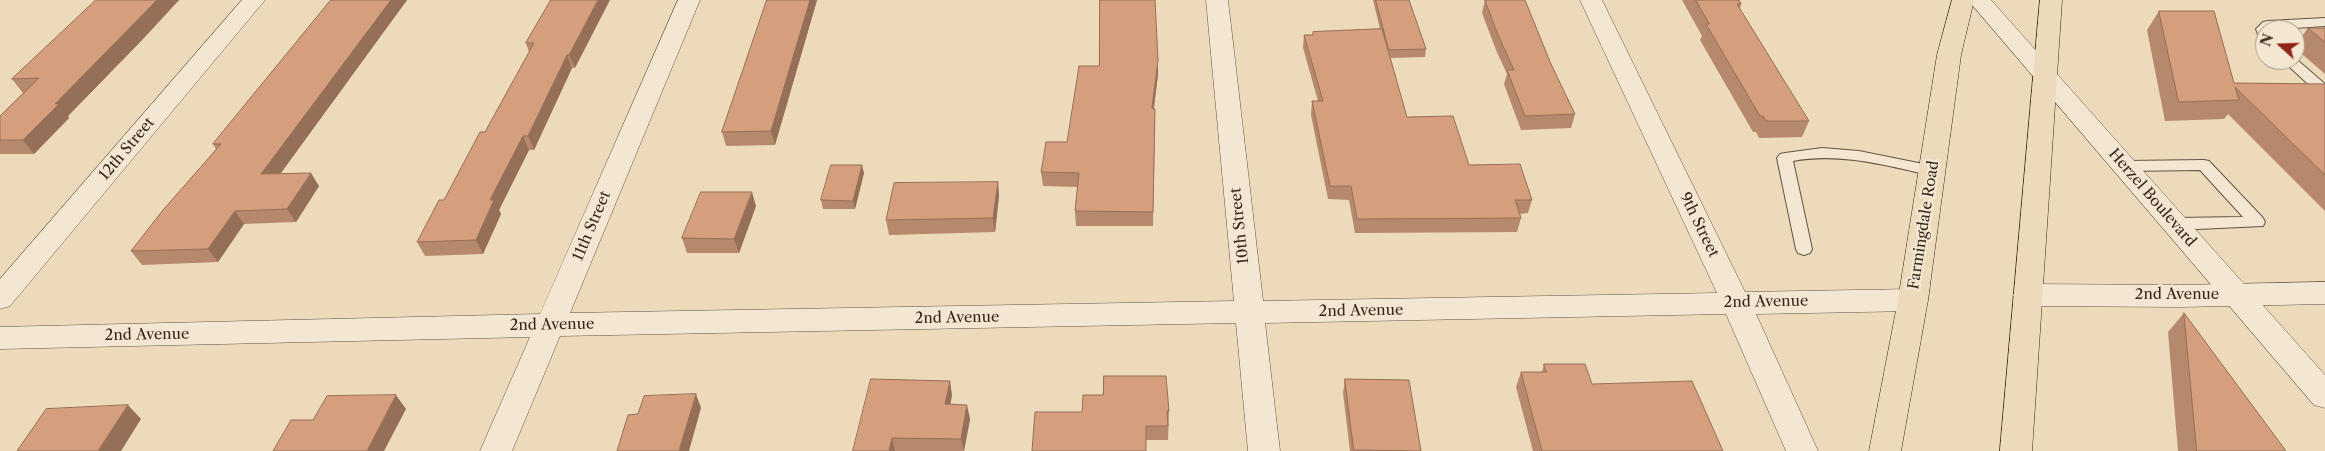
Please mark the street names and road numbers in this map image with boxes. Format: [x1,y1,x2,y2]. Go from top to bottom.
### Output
street label: 12th Street [96,114,158,184]
street label: Herzel Boulevard [2104,145,2200,251]
street label: Farmingdale Road [1905,159,1943,291]
street label: 10th Street [1227,187,1253,265]
street label: 11th Street [569,189,615,263]
street label: 9th Street [1676,190,1722,260]
street label: 2nd Avenue [2135,286,2219,304]
street label: 2nd Avenue [1724,292,1808,312]
street label: 2nd Avenue [1319,301,1403,321]
street label: 2nd Avenue [915,308,999,328]
street label: 2nd Avenue [510,315,594,335]
street label: 2nd Avenue [105,325,189,345]

